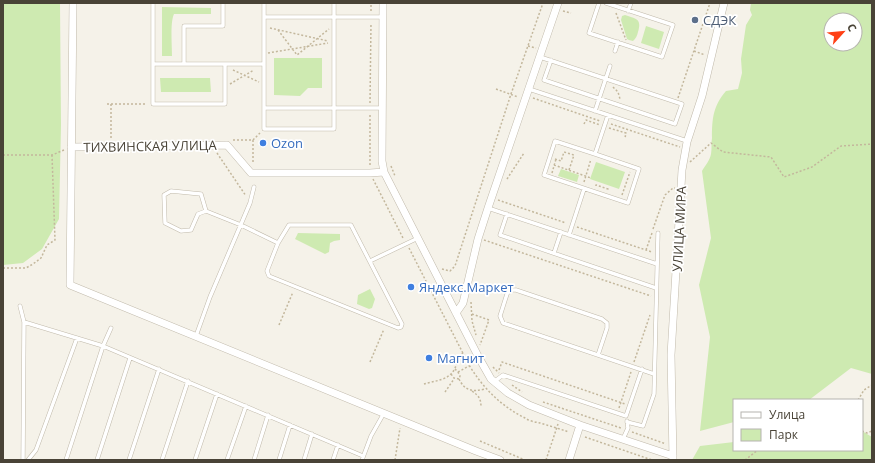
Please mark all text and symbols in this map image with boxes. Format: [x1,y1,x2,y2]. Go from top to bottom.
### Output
place label: СДЭК [703,11,736,29]
north arrow [823,12,863,52]
marker: СДЭК [690,15,700,25]
text: С [844,21,861,34]
place label: Ozon [271,134,303,152]
street label: ТИХВИНСКАЯ УЛИЦА [83,136,218,156]
marker: Ozon [258,138,268,148]
street label: УЛИЦА МИРА [668,185,690,272]
place label: Яндекс.Маркет [419,278,514,296]
marker: Яндекс.Маркет [406,282,416,292]
place label: Магнит [437,349,484,367]
marker: Магнит [424,353,434,363]
legend [733,399,863,451]
text: Улица [769,406,805,423]
text: Парк [769,426,799,443]

